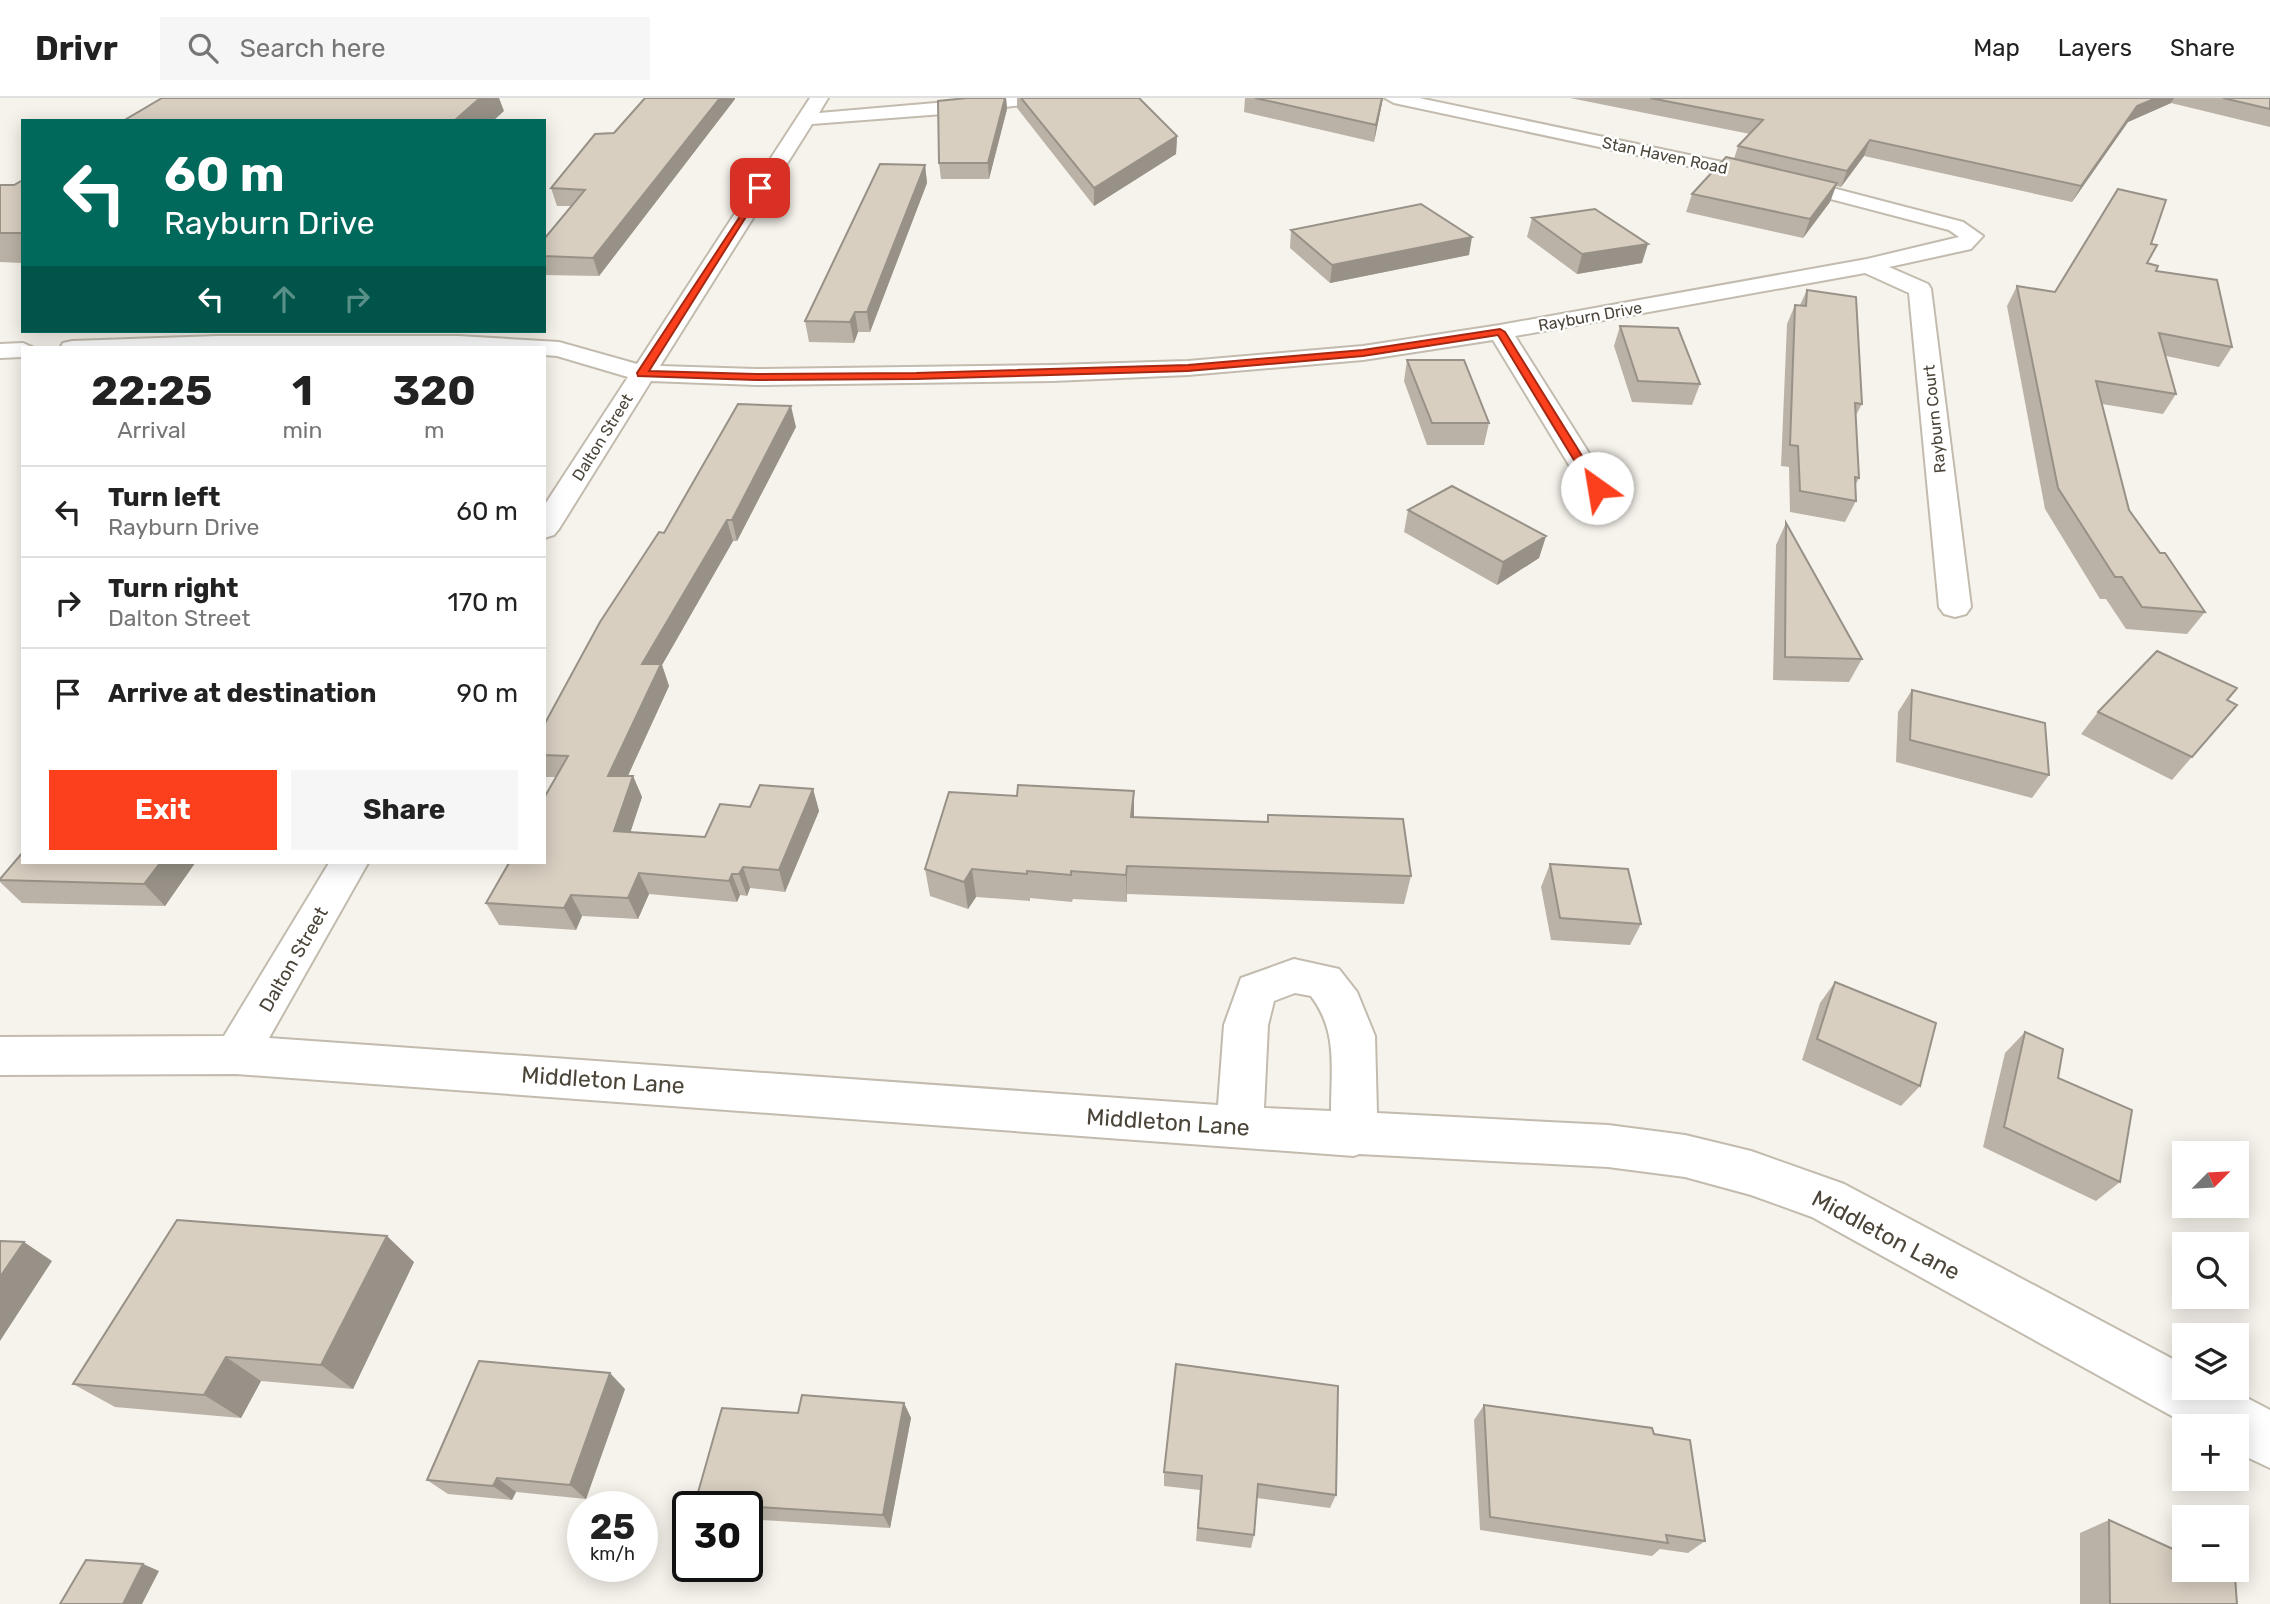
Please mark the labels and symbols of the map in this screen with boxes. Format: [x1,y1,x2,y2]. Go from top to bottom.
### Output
street label: Stan Haven Road [1600,133,1729,178]
pin [730,158,790,218]
street label: Rayburn Drive [1537,298,1644,335]
street label: Rayburn Court [1919,364,1950,474]
street label: Dalton Street [568,390,637,484]
position arrow [1560,451,1634,525]
street label: Dalton Street [254,902,333,1016]
street label: Middleton Lane [520,1060,686,1100]
street label: Middleton Lane [1085,1102,1251,1142]
north arrow [2172,1141,2249,1218]
street label: Middleton Lane [1807,1184,1965,1286]
speed limit sign: 30 [672,1491,763,1582]

